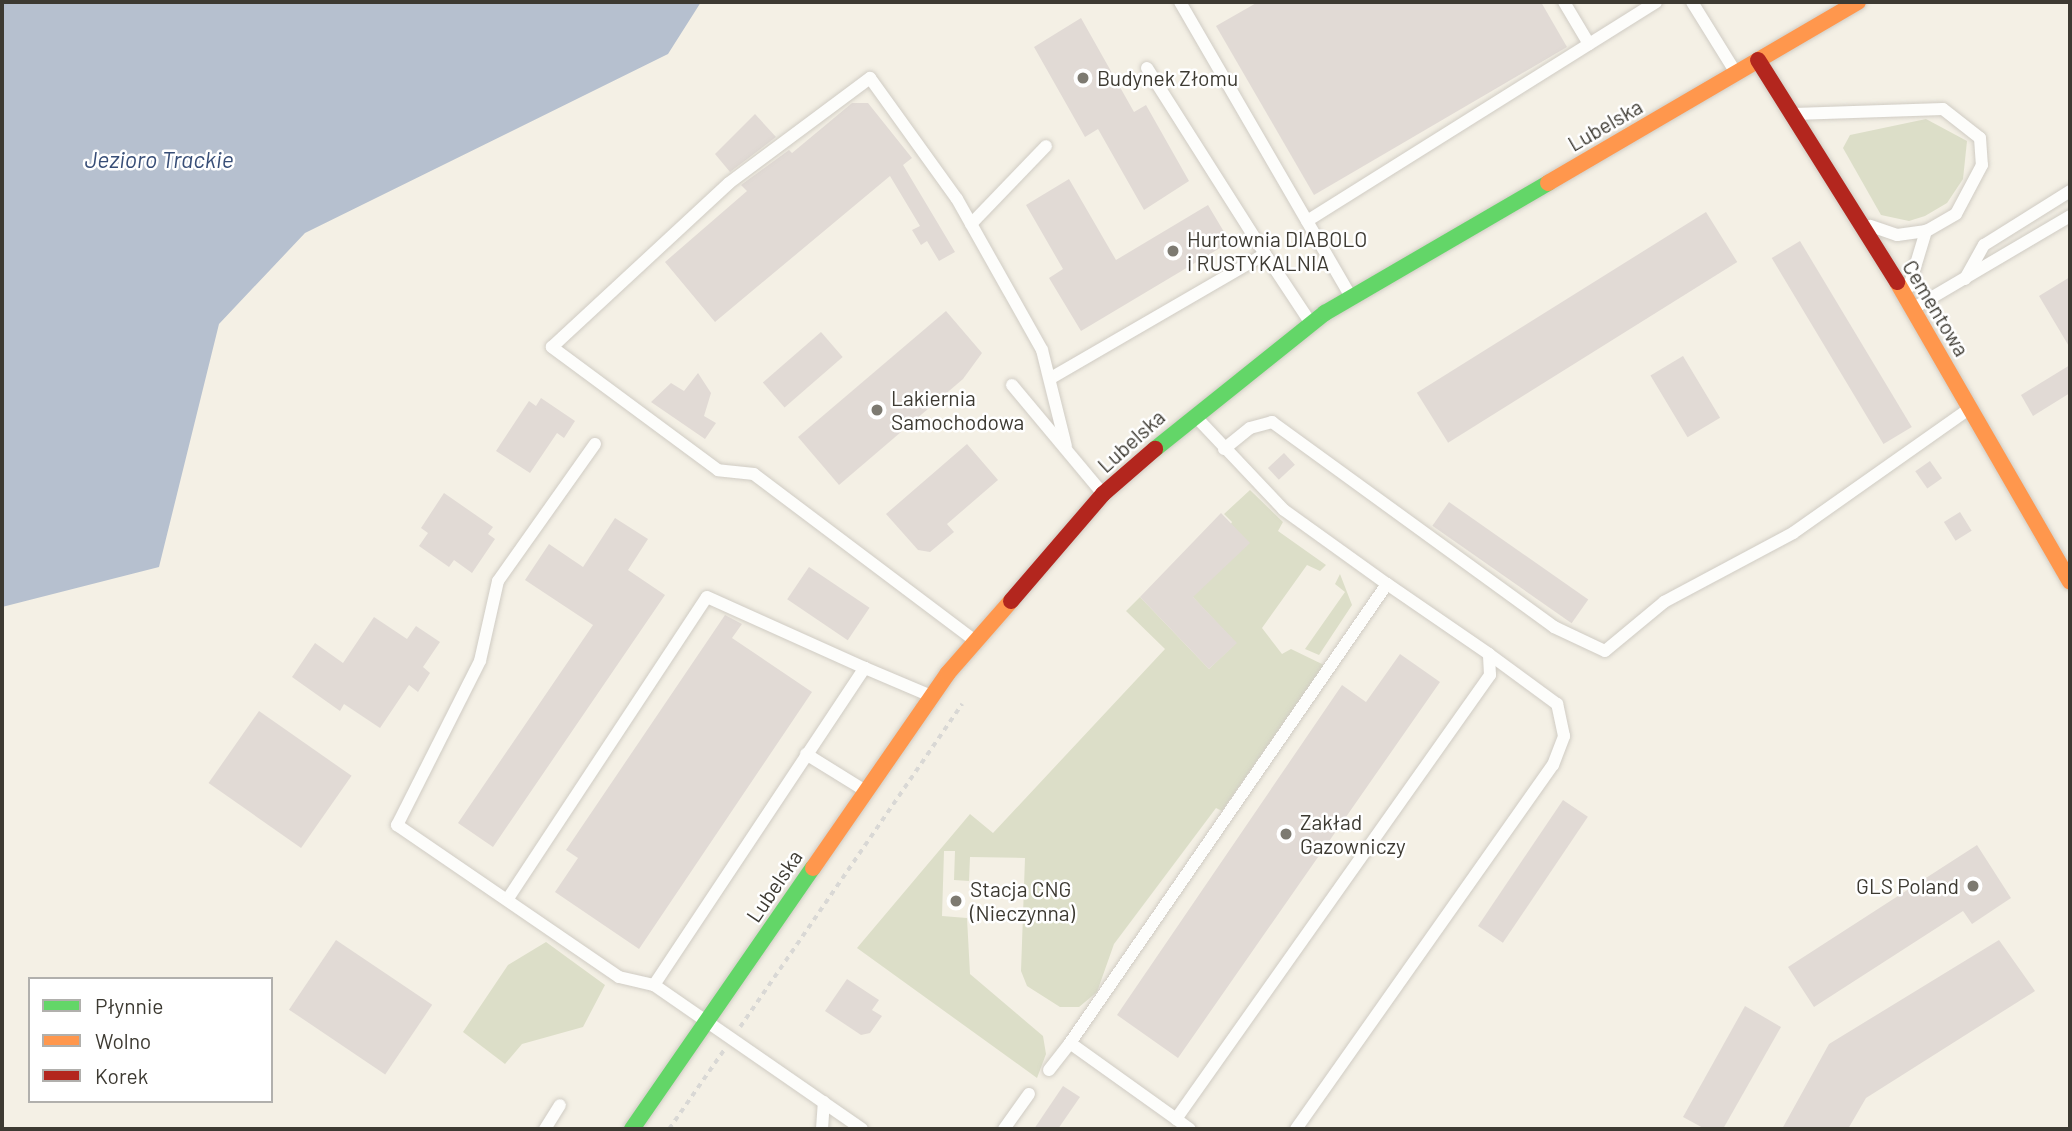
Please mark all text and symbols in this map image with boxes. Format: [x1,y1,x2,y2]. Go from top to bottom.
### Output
place label: Budynek Złomu [1097,65,1238,91]
marker: Budynek Złomu [1075,70,1091,86]
street label: Lubelska [1563,94,1647,156]
water label: Jezioro Trackie [84,145,234,173]
place label: Hurtownia DIABOLO i RUSTYKALNIA [1187,226,1367,276]
marker: Hurtownia DIABOLO i RUSTYKALNIA [1165,243,1181,259]
street label: Cementowa [1897,255,1975,361]
place label: Lakiernia Samochodowa [891,385,1024,435]
marker: Lakiernia Samochodowa [869,402,885,418]
street label: Lubelska [1092,404,1170,478]
place label: Zakład Gazowniczy [1300,809,1406,859]
marker: Zakład Gazowniczy [1278,826,1294,842]
street label: Lubelska [741,845,807,927]
place label: GLS Poland [1856,873,1959,899]
place label: Stacja CNG (Nieczynna) [970,876,1075,926]
marker: GLS Poland [1965,878,1981,894]
marker: Stacja CNG (Nieczynna) [948,893,964,909]
legend [28,977,273,1103]
text: Płynnie [95,993,163,1018]
text: Wolno [95,1028,151,1053]
text: Korek [95,1063,148,1088]

